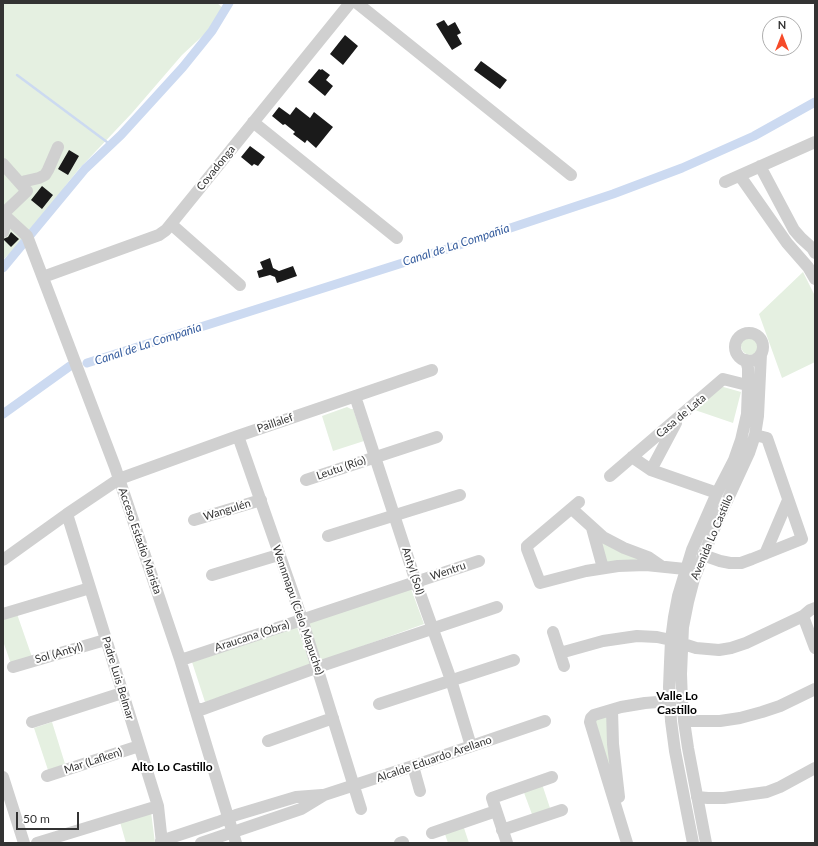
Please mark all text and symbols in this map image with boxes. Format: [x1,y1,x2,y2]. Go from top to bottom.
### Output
north arrow [762,16,802,56]
text: N [778,18,786,31]
street label: Covadonga [194,143,238,193]
water label: Canal de La Compañía [401,221,511,269]
water label: Canal de La Compañía [93,320,203,368]
street label: Casa de Lata [653,391,709,441]
street label: Paillalef [255,411,295,435]
street label: Leutu (Río) [315,453,367,483]
street label: Acceso Estadio Marista [116,486,164,596]
street label: Avenida Lo Castillo [688,492,736,582]
street label: Wangulén [202,497,252,523]
street label: Wennmapu (Cielo Mapuche) [270,543,326,677]
street label: Antyl (Sol) [399,546,427,596]
street label: Wentru [428,559,468,583]
street label: Araucana (Obra) [213,618,291,654]
street label: Padre Luis Belmar [99,635,137,721]
street label: Sol (Antyl) [34,640,84,666]
district label: Valle Lo Castillo [656,689,698,717]
street label: Alcalde Eduardo Arellano [375,733,493,785]
street label: Mar (Lafken) [62,745,124,777]
district label: Alto Lo Castillo [131,760,213,774]
scale bar [18,804,81,830]
text: 50 m [23,811,50,826]

